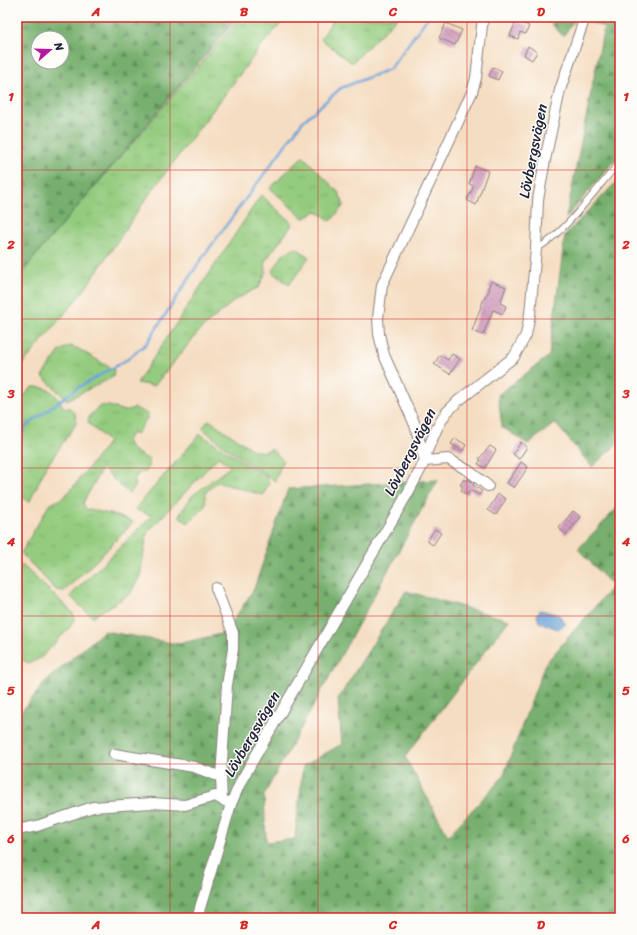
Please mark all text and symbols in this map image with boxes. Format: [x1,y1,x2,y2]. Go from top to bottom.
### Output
text: A [91,0,100,23]
text: B [240,0,249,23]
text: C [388,0,398,23]
text: D [537,0,545,23]
north arrow [30,30,70,70]
text: N [48,39,69,54]
text: 1 [8,85,14,108]
text: 1 [623,85,629,108]
street label: Lövbergsvägen [511,102,555,200]
text: 2 [6,233,15,256]
text: 2 [621,233,630,256]
text: 3 [6,382,15,405]
text: 3 [621,382,630,405]
street label: Lövbergsvägen [377,403,443,501]
text: 4 [6,530,16,553]
text: 4 [621,530,631,553]
text: 5 [7,679,15,702]
text: 5 [622,679,630,702]
street label: Lövbergsvägen [217,686,287,782]
text: 6 [6,827,15,850]
text: 6 [621,827,630,850]
text: A [91,913,100,935]
text: B [240,913,249,935]
text: C [388,913,398,935]
text: D [537,913,545,935]

